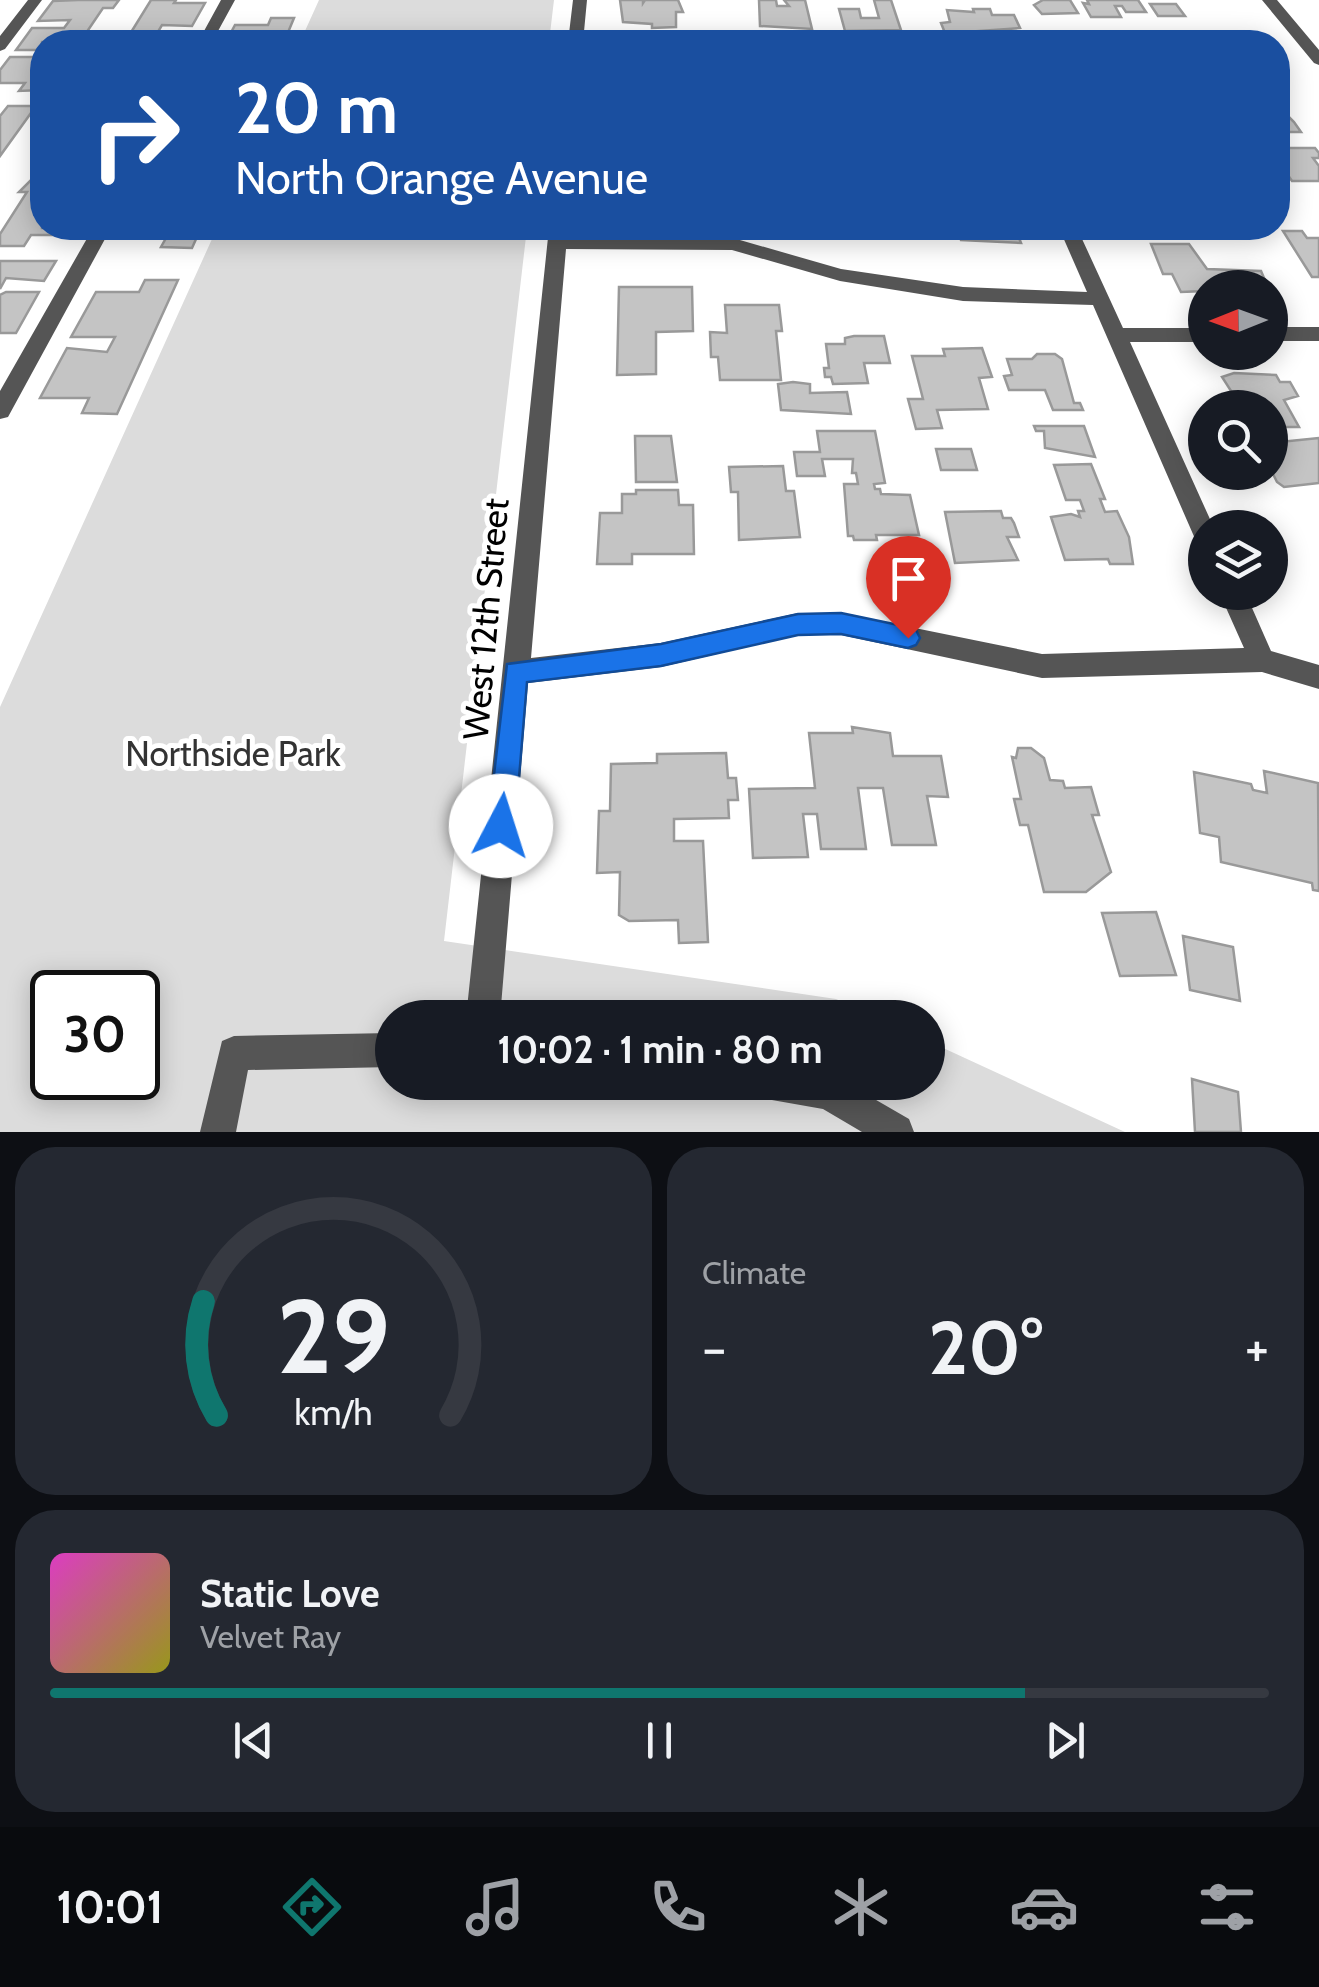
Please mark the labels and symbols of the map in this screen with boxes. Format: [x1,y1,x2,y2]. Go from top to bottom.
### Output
north arrow [1188,270,1288,370]
street label: West 12th Street [454,496,517,741]
pin [866,536,951,639]
park label: Northside Park [125,732,341,775]
position arrow [449,774,553,878]
speed limit sign: 30 [30,970,160,1100]

